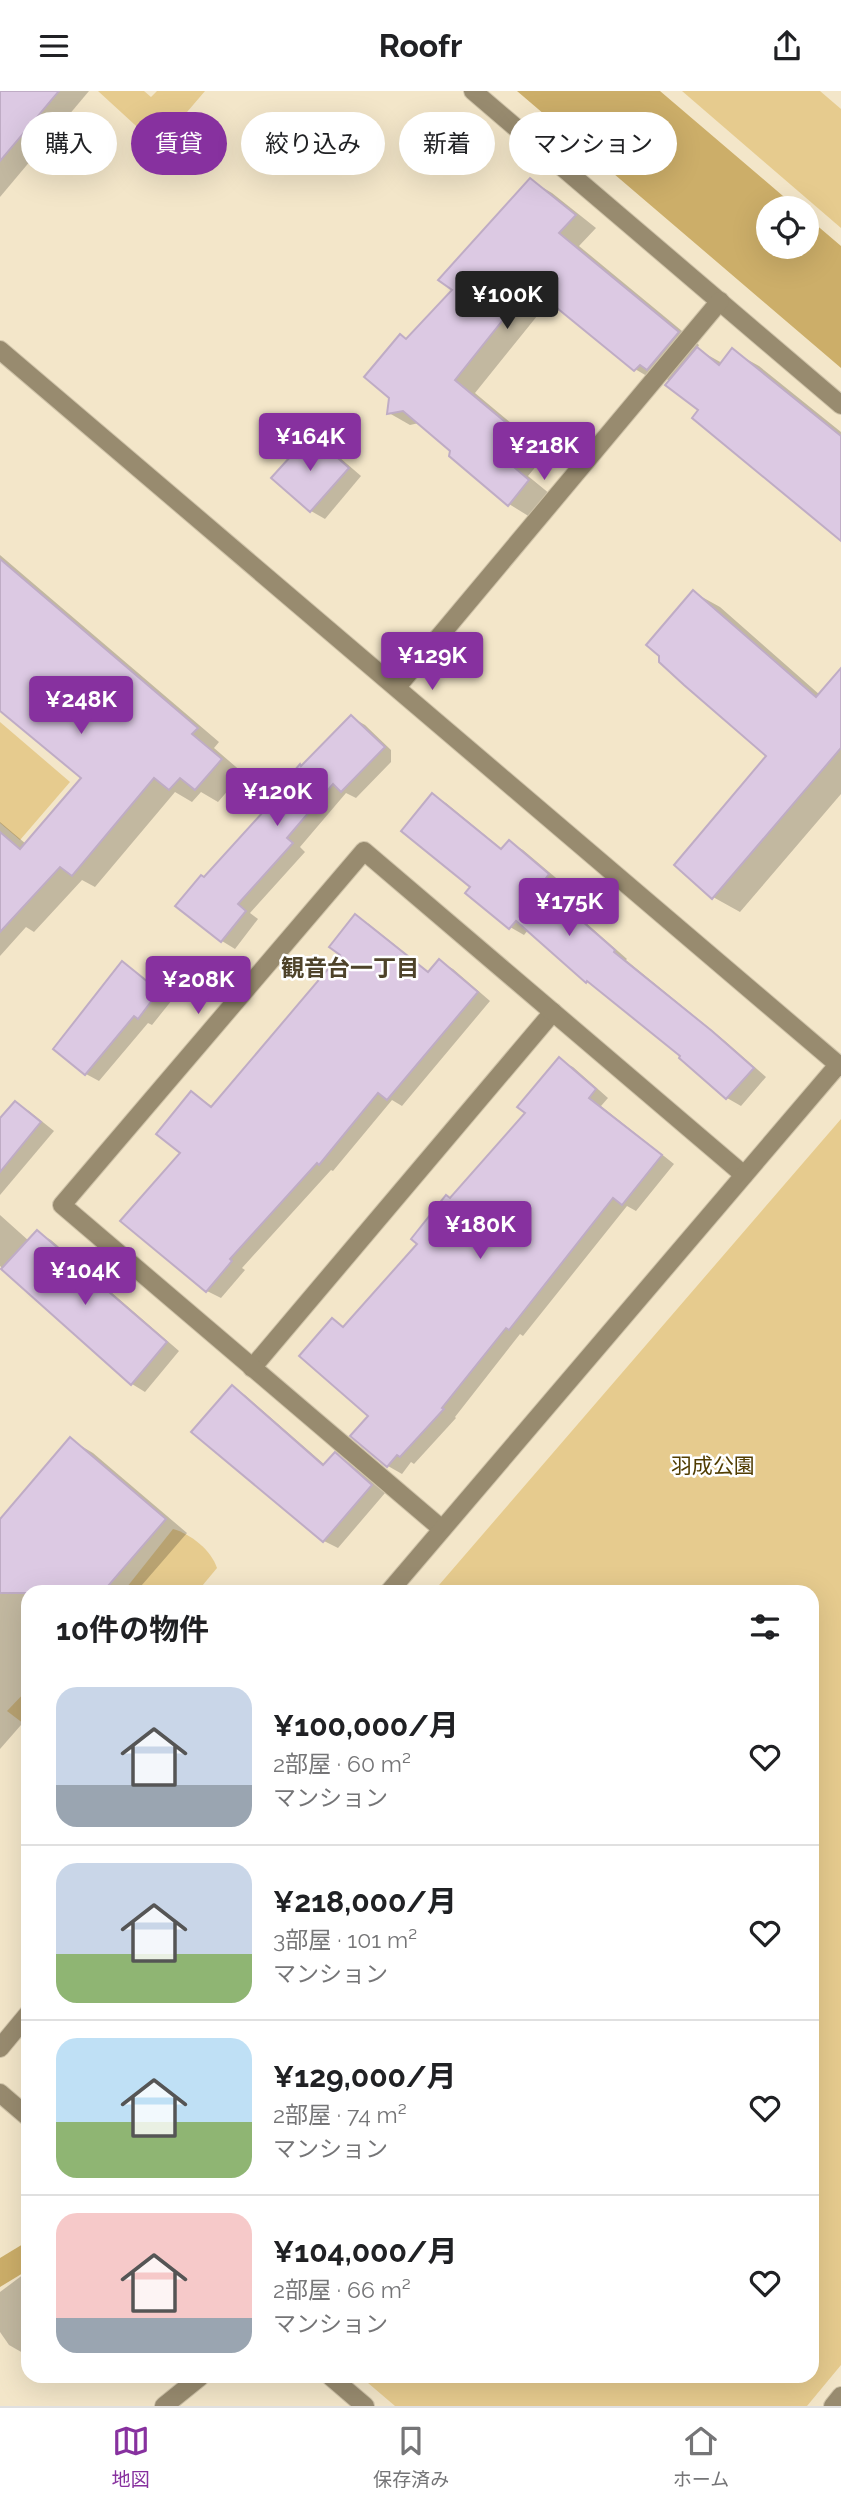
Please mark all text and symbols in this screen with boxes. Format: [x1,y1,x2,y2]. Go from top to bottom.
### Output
icon: menu [35,27,73,65]
text: Roofr [379,27,462,64]
icon: share [768,27,806,65]
chip: 購入 [21,112,117,175]
chip: 賃貸 [131,112,227,175]
chip: 絞り込み [241,112,385,175]
chip: 新着 [399,112,495,175]
chip: マンション [509,112,677,175]
map controls [756,196,819,259]
button: locate [756,196,819,259]
pin: ¥100K [458,271,556,331]
text: ¥100K [471,280,543,307]
pin: ¥164K [261,413,359,473]
text: ¥164K [275,422,345,449]
pin: ¥218K [495,423,593,482]
text: ¥218K [509,431,579,458]
pin: ¥129K [383,633,481,692]
text: ¥129K [397,641,467,668]
pin: ¥248K [32,677,130,736]
text: ¥248K [45,685,117,712]
pin: ¥120K [228,769,326,828]
text: ¥120K [242,777,312,804]
pin: ¥175K [520,879,618,938]
text: ¥175K [535,887,603,914]
district label: 観音台一丁目 [281,954,419,981]
pin: ¥208K [149,957,247,1016]
text: ¥208K [162,965,234,992]
pin: ¥180K [431,1201,529,1261]
text: ¥180K [444,1210,516,1237]
pin: ¥104K [36,1247,134,1307]
text: ¥104K [50,1256,120,1283]
park label: 羽成公園 [671,1453,755,1478]
icon: filters [746,1608,784,1646]
text: 10件の物件 [56,1612,209,1647]
text: ¥100,000/月 [273,1708,459,1743]
icon: home [112,1715,196,1799]
icon: heart [746,1738,784,1776]
text: 2部屋 · 60 m² [273,1750,411,1777]
text: マンション [273,1784,388,1811]
text: ¥218,000/月 [273,1884,457,1919]
icon: home [112,1891,196,1975]
icon: heart [746,1914,784,1952]
text: 3部屋 · 101 m² [273,1926,417,1953]
text: マンション [273,1960,388,1987]
text: ¥129,000/月 [273,2059,457,2094]
icon: home [112,2066,196,2150]
icon: heart [746,2089,784,2127]
text: 2部屋 · 74 m² [273,2101,407,2128]
text: マンション [273,2135,388,2162]
text: ¥104,000/月 [273,2234,458,2269]
icon: home [112,2241,196,2325]
icon: heart [746,2264,784,2302]
text: 2部屋 · 66 m² [273,2276,411,2303]
text: マンション [273,2310,388,2337]
tab: 地図 [112,2422,150,2491]
tab: 保存済み [373,2422,449,2491]
tab: ホーム [673,2422,729,2491]

